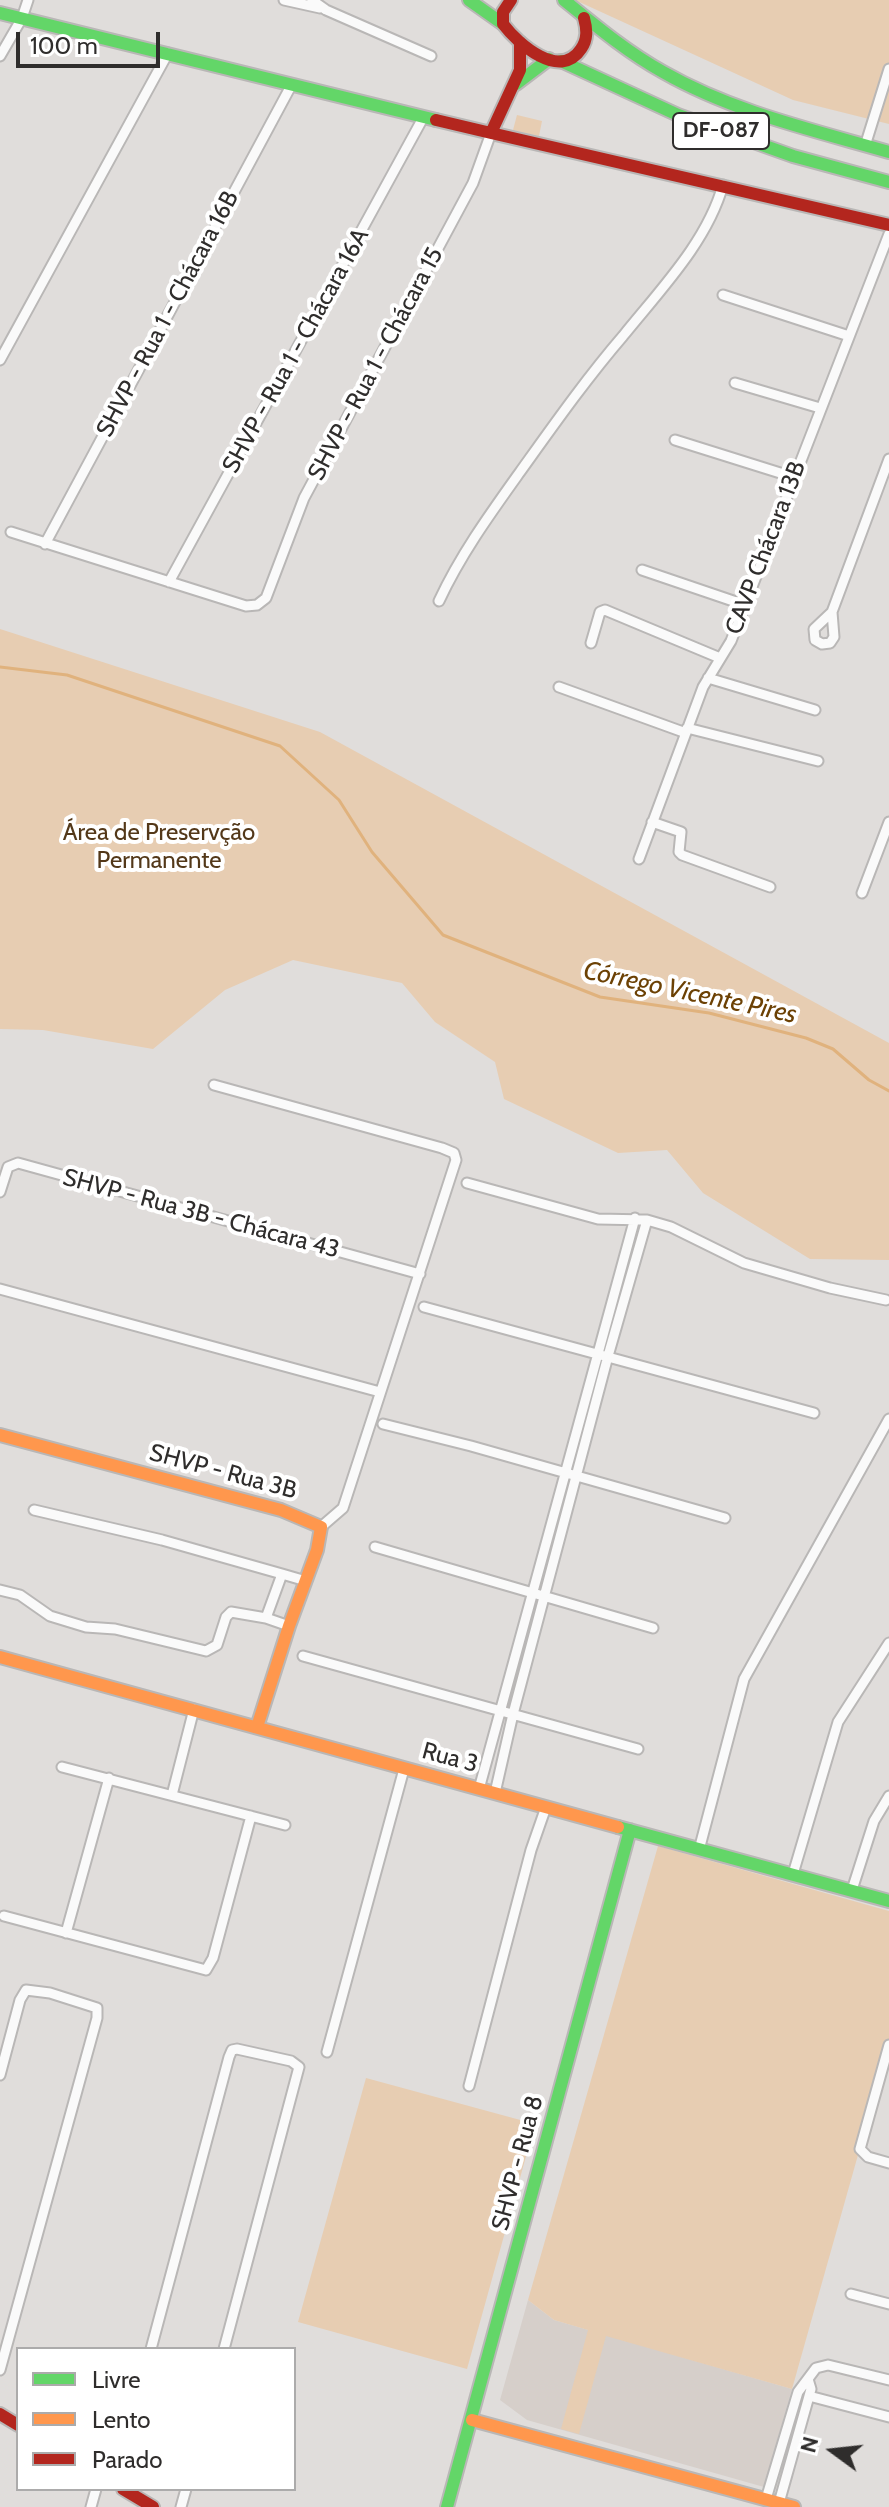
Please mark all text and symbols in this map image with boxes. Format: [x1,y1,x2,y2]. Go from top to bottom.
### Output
scale bar [20,16,164,66]
text: 100 m [30,31,98,60]
road number: DF-087 [673,113,769,149]
street label: SHVP - Rua 1 - Chácara 16B [91,186,245,442]
street label: SHVP - Rua 1 - Chácara 16A [217,224,375,478]
street label: SHVP - Rua 1 - Chácara 15 [302,243,450,485]
street label: CAVP Chácara 13B [720,457,812,639]
park label: Área de Preservção Permanente [63,819,255,875]
water label: Córrego Vicente Pires [581,955,799,1031]
street label: SHVP - Rua 3B - Chácara 43 [60,1163,342,1265]
street label: SHVP - Rua 3B [146,1439,300,1505]
street label: Rua 3 [419,1737,481,1779]
street label: SHVP - Rua 8 [486,2092,550,2234]
legend [16,2347,296,2491]
text: Livre [92,2365,140,2394]
text: Lento [92,2405,151,2434]
north arrow [793,2411,873,2491]
text: N [794,2434,824,2456]
text: Parado [92,2445,162,2474]

